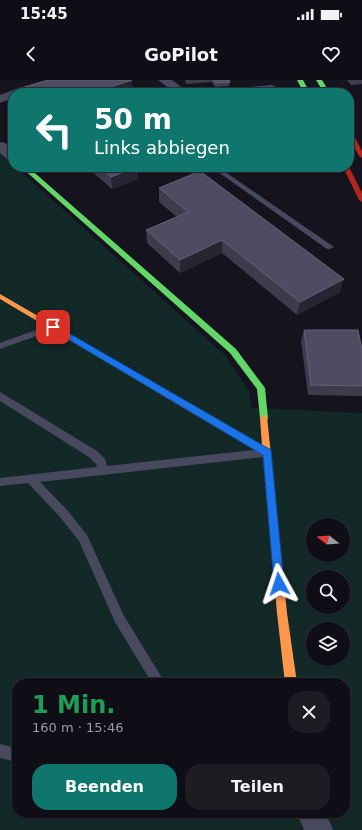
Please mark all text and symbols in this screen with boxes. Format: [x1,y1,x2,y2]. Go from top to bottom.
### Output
text: 15:45 [20,5,68,23]
icon: back [20,43,42,65]
icon: heart [320,43,342,65]
text: GoPilot [144,44,218,65]
text: 50 m [94,103,172,136]
icon: left [28,104,80,156]
text: Links abbiegen [94,137,230,158]
pin [36,310,70,344]
icon: arrive [42,316,64,338]
north arrow [306,518,350,562]
map controls [306,518,350,666]
position arrow [258,563,300,605]
button: search [306,570,350,614]
button: layers [306,622,350,666]
text: 1 Min. [32,691,115,719]
button: close [288,691,330,733]
text: 160 m · 15:46 [32,720,123,735]
button: Beenden [32,764,177,810]
button: Teilen [185,764,330,810]

